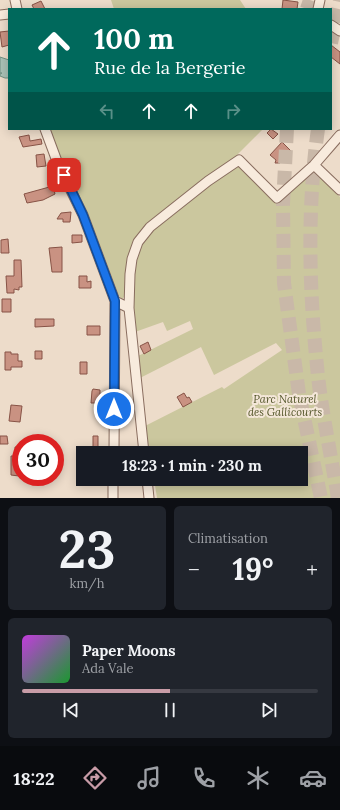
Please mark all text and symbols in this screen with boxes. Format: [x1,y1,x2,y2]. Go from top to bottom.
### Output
text: 100 m [94,21,174,57]
icon: ahead [28,24,80,76]
text: Rue de la Bergerie [94,56,246,79]
icon: left [96,100,118,122]
icon: ahead [138,100,160,122]
icon: ahead [180,100,202,122]
icon: right [222,100,244,122]
pin [47,158,81,192]
icon: arrive [53,164,75,186]
position arrow [93,388,135,430]
park label: Parc Naturel des Gallicourts [248,392,322,419]
speed limit sign: 30 [12,434,64,486]
text: 18:23 · 1 min · 230 m [122,456,262,475]
text: 23 [59,516,115,582]
text: Climatisation [188,530,268,547]
text: 19° [233,550,273,588]
text: − [188,555,200,583]
text: + [306,555,318,583]
text: km/h [69,575,105,592]
text: Paper Moons [82,641,176,660]
text: Ada Vale [82,660,134,677]
icon: previous [60,699,82,721]
icon: pause [159,699,181,721]
icon: next [258,699,280,721]
icon: directions [81,764,109,792]
icon: music [135,764,163,792]
icon: phone [190,764,218,792]
icon: climate [244,764,272,792]
icon: car [299,764,327,792]
text: 18:22 [13,767,55,790]

